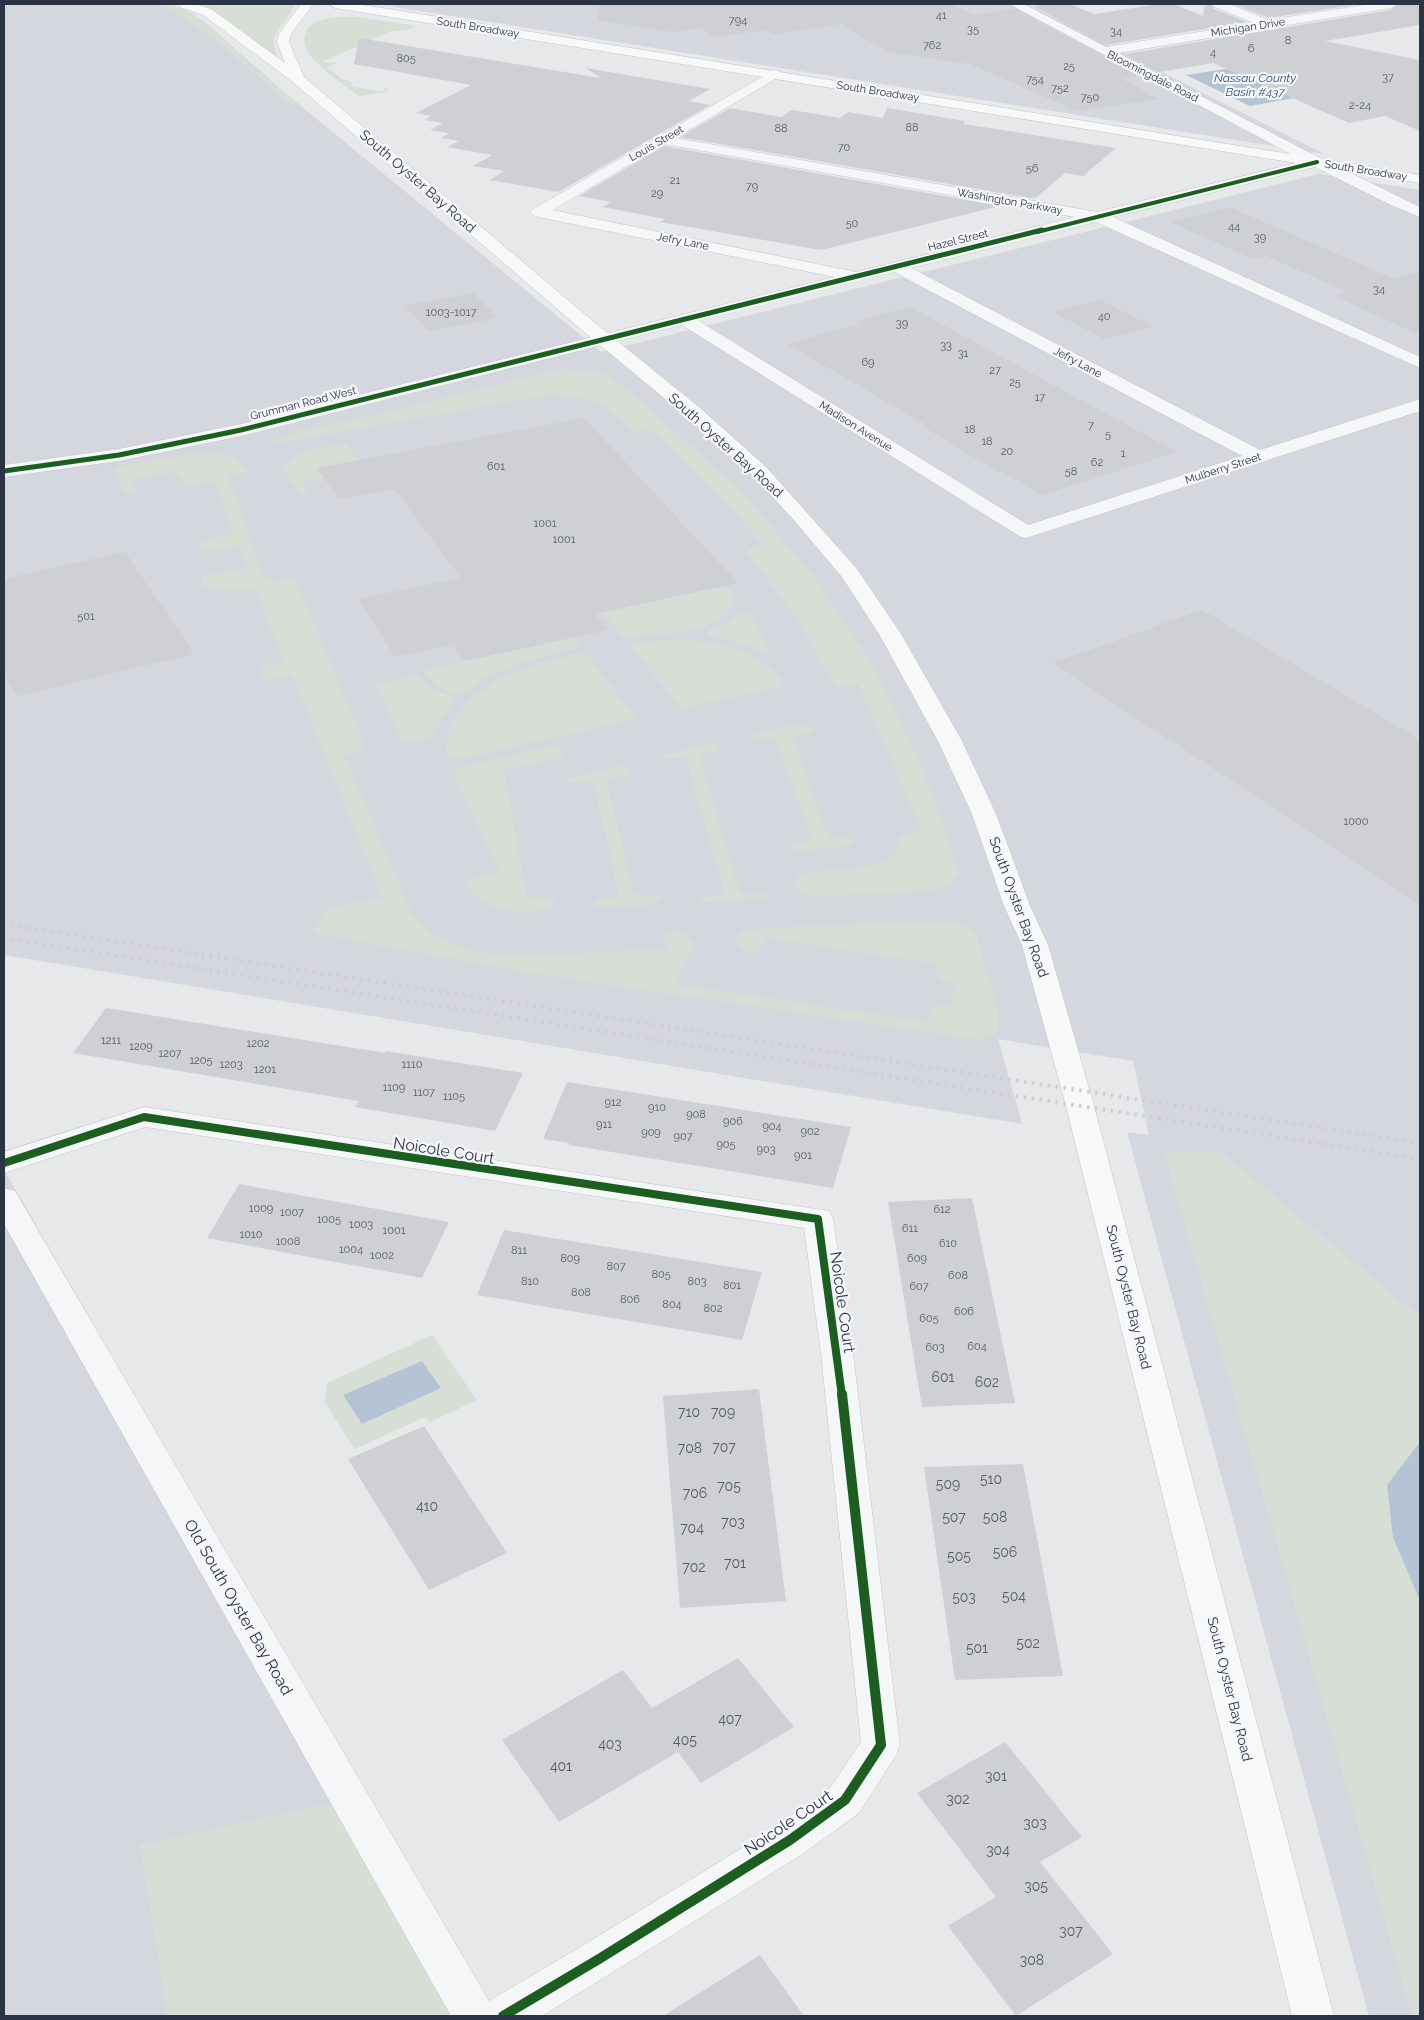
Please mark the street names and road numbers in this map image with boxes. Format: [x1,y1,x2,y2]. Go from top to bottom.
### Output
street label: South Broadway [436,15,520,40]
street label: Michigan Drive [1210,15,1287,40]
street label: Bloomingdale Road [1105,48,1201,105]
street label: South Broadway [836,79,920,104]
street label: Louis Street [627,123,686,164]
street label: South Oyster Bay Road [357,126,479,236]
street label: South Broadway [1324,158,1408,183]
street label: Washington Parkway [956,186,1064,217]
street label: Hazel Street [927,227,990,254]
street label: Jefry Lane [656,230,711,253]
street label: Jefry Lane [1051,344,1105,381]
street label: Grumman Road West [249,384,358,423]
street label: South Oyster Bay Road [666,389,786,501]
street label: Madison Avenue [817,399,895,455]
street label: Mulberry Street [1184,450,1263,487]
street label: South Oyster Bay Road [986,835,1052,979]
street label: Noicole Court [392,1133,497,1168]
street label: South Oyster Bay Road [1103,1223,1155,1371]
street label: Noicole Court [826,1250,859,1355]
street label: Old South Oyster Bay Road [180,1516,297,1699]
street label: South Oyster Bay Road [1204,1615,1256,1763]
street label: Noicole Court [741,1786,837,1859]

